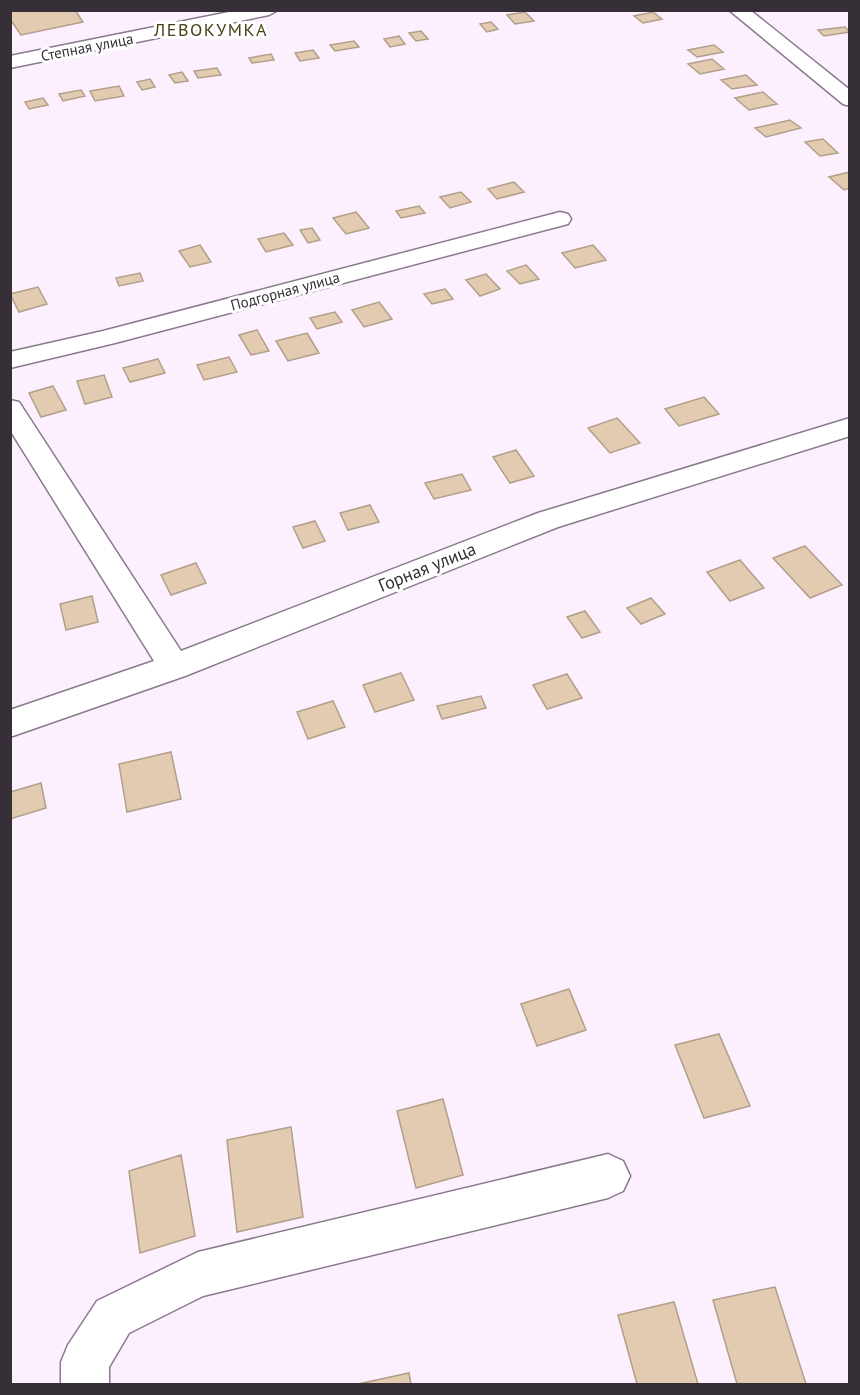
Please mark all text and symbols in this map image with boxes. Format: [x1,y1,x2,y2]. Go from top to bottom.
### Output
district label: ЛЕВОКУМКА [153,18,268,41]
street label: Степная улица [39,29,135,65]
street label: Подгорная улица [228,267,342,315]
street label: Горная улица [375,537,479,597]

